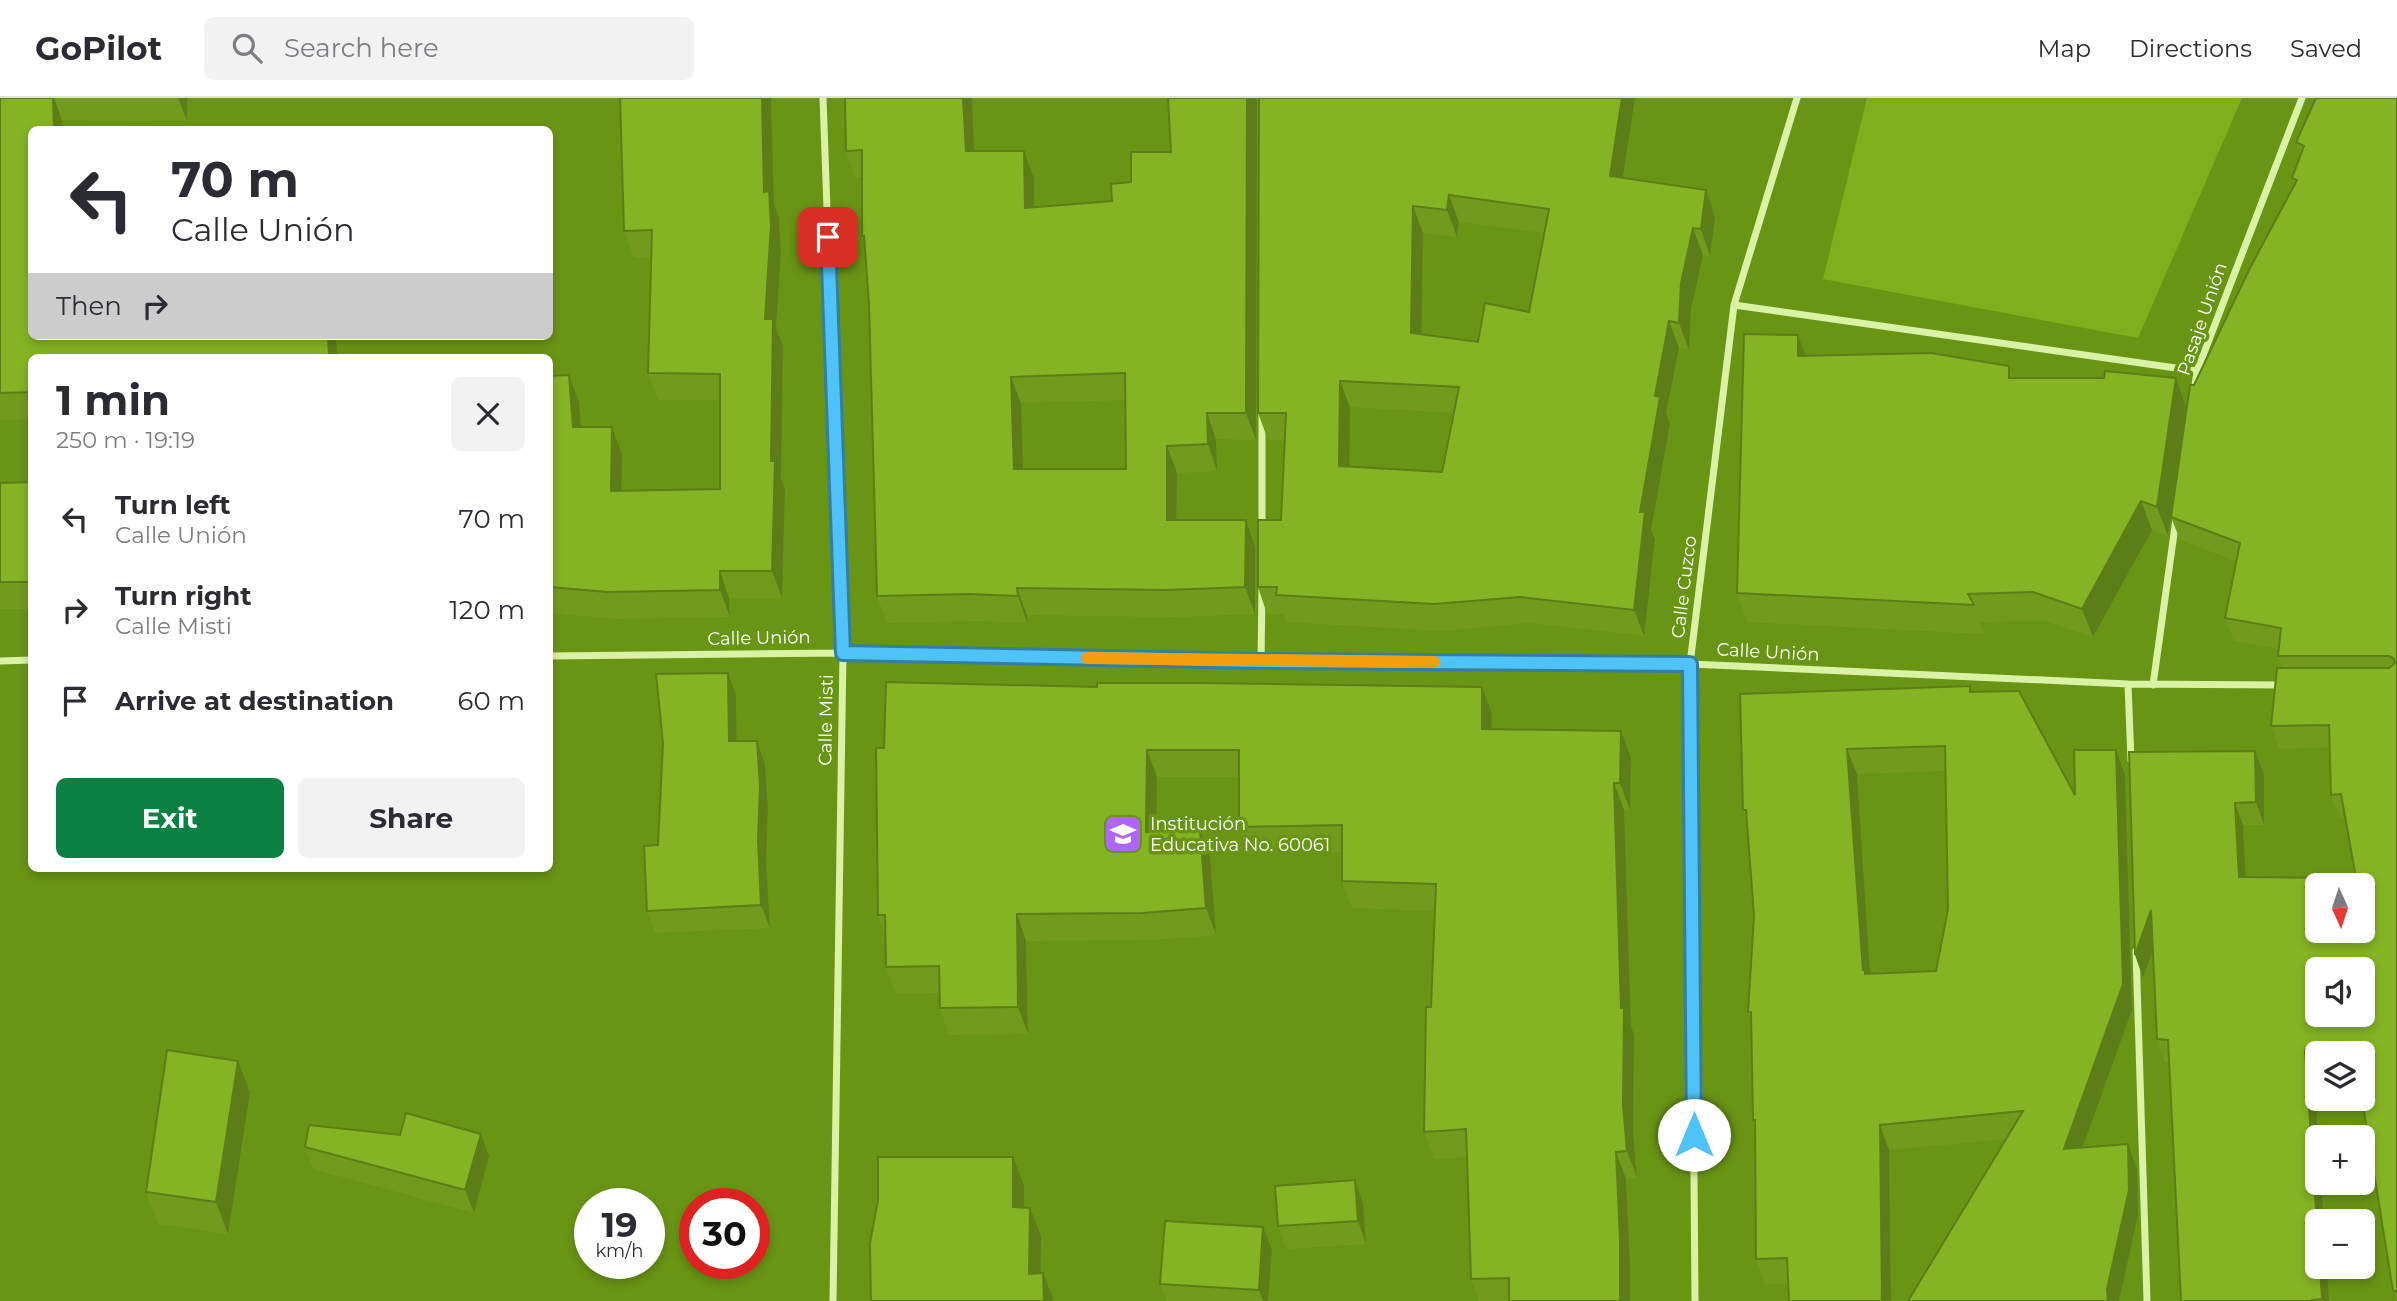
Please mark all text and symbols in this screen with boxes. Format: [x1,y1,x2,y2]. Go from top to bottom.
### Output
search box [204,17,694,80]
text: GoPilot [35,28,162,68]
icon: search [228,29,266,67]
text: Search here [284,32,439,64]
text: Map [2038,34,2091,63]
text: Directions [2129,34,2252,63]
text: Saved [2290,34,2362,63]
text: 70 m [171,150,299,209]
icon: left [56,154,147,245]
pin [798,207,858,267]
text: Calle Unión [171,210,355,249]
icon: arrive [809,218,847,256]
street label: Pasaje Unión [2172,260,2232,378]
icon: right [136,287,174,325]
text: Then [56,290,122,322]
text: 1 min [56,374,170,426]
button: close [451,377,525,451]
text: 250 m · 19:19 [56,426,195,454]
text: Turn left [115,489,231,521]
icon: left [56,500,94,538]
text: 70 m [459,503,525,535]
text: Calle Unión [115,521,247,549]
street label: Calle Cuzco [1667,534,1701,640]
text: Turn right [115,580,251,612]
icon: right [56,591,94,629]
text: 120 m [449,594,525,626]
text: Calle Misti [115,612,232,640]
street label: Calle Unión [707,626,811,650]
street label: Calle Unión [1716,638,1820,666]
street label: Calle Misti [814,674,838,766]
icon: arrive [56,682,94,720]
text: Arrive at destination [115,685,394,717]
text: 60 m [458,685,525,717]
button: Exit [56,778,284,858]
button: Share [298,778,525,858]
school or university icon: Institución Educativa No. 60061 [1102,813,1144,855]
place label: Institución Educativa No. 60061 [1150,813,1330,856]
north arrow [2305,873,2375,943]
map controls [2305,873,2375,1279]
button: sound [2305,957,2375,1027]
button: layers [2305,1041,2375,1111]
position arrow [1657,1098,1731,1172]
button: + [2305,1125,2375,1195]
speed limit sign: 30 [679,1188,770,1279]
text: 19 [601,1203,638,1246]
button: − [2305,1209,2375,1279]
text: km/h [595,1240,644,1262]

